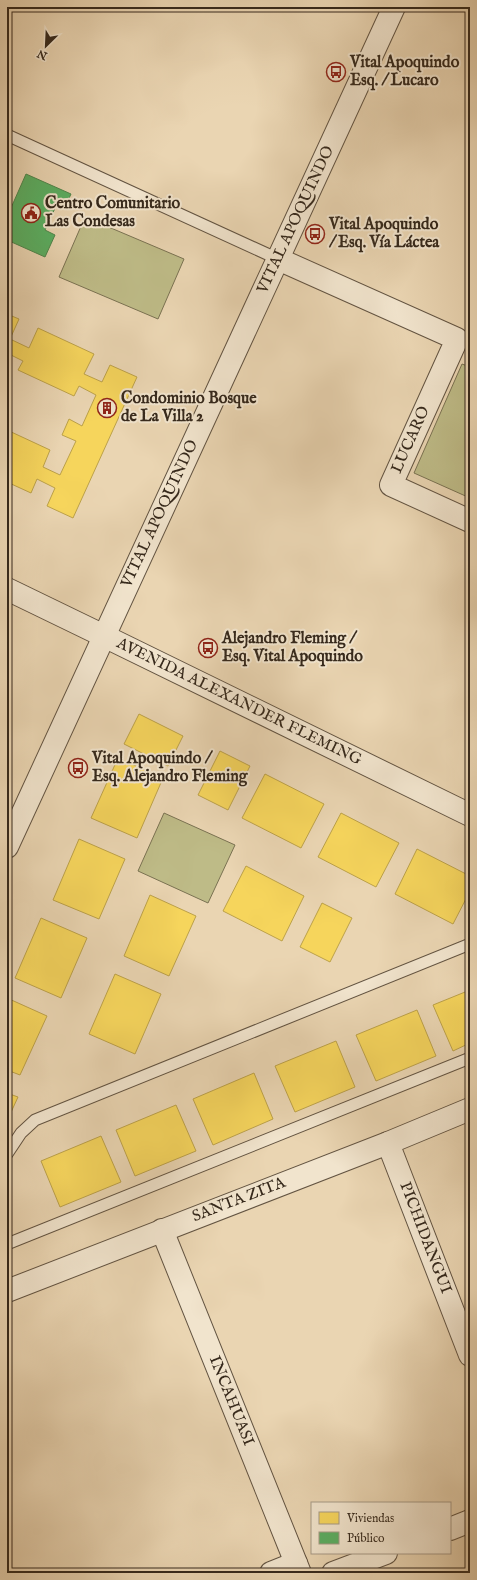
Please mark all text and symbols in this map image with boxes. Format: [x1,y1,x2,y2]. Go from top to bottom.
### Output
north arrow [26,26,66,66]
text: N [35,46,50,63]
place label: Vital Apoquindo Esq. / Lucaro [349,53,460,91]
bus stop icon: Vital Apoquindo Esq. / Lucaro [325,61,347,83]
street label: VITAL APOQUINDO [253,143,339,298]
place label: Centro Comunitario Las Condesas [45,194,181,232]
public building icon: Centro Comunitario Las Condesas [20,202,42,224]
place label: Vital Apoquindo / Esq. Vía Láctea [328,215,440,253]
bus stop icon: Vital Apoquindo / Esq. Vía Láctea [304,223,326,245]
place label: Condominio Bosque de La Villa 2 [121,389,257,427]
building icon: Condominio Bosque de La Villa 2 [96,397,118,419]
street label: LUCARO [387,403,435,477]
street label: VITAL APOQUINDO [117,437,203,592]
place label: Alejandro Fleming / Esq. Vital Apoquindo [221,629,363,667]
street label: AVENIDA ALEXANDER FLEMING [112,633,365,770]
bus stop icon: Alejandro Fleming / Esq. Vital Apoquindo [197,637,219,659]
place label: Vital Apoquindo / Esq. Alejandro Fleming [91,749,249,787]
bus stop icon: Vital Apoquindo / Esq. Alejandro Fleming [67,757,89,779]
street label: SANTA ZITA [189,1173,290,1227]
street label: PICHIDANGUI [395,1179,456,1297]
street label: INCAHUASI [204,1353,258,1449]
legend [311,1502,451,1554]
text: Viviendas [346,1511,394,1526]
text: Público [347,1531,385,1546]

